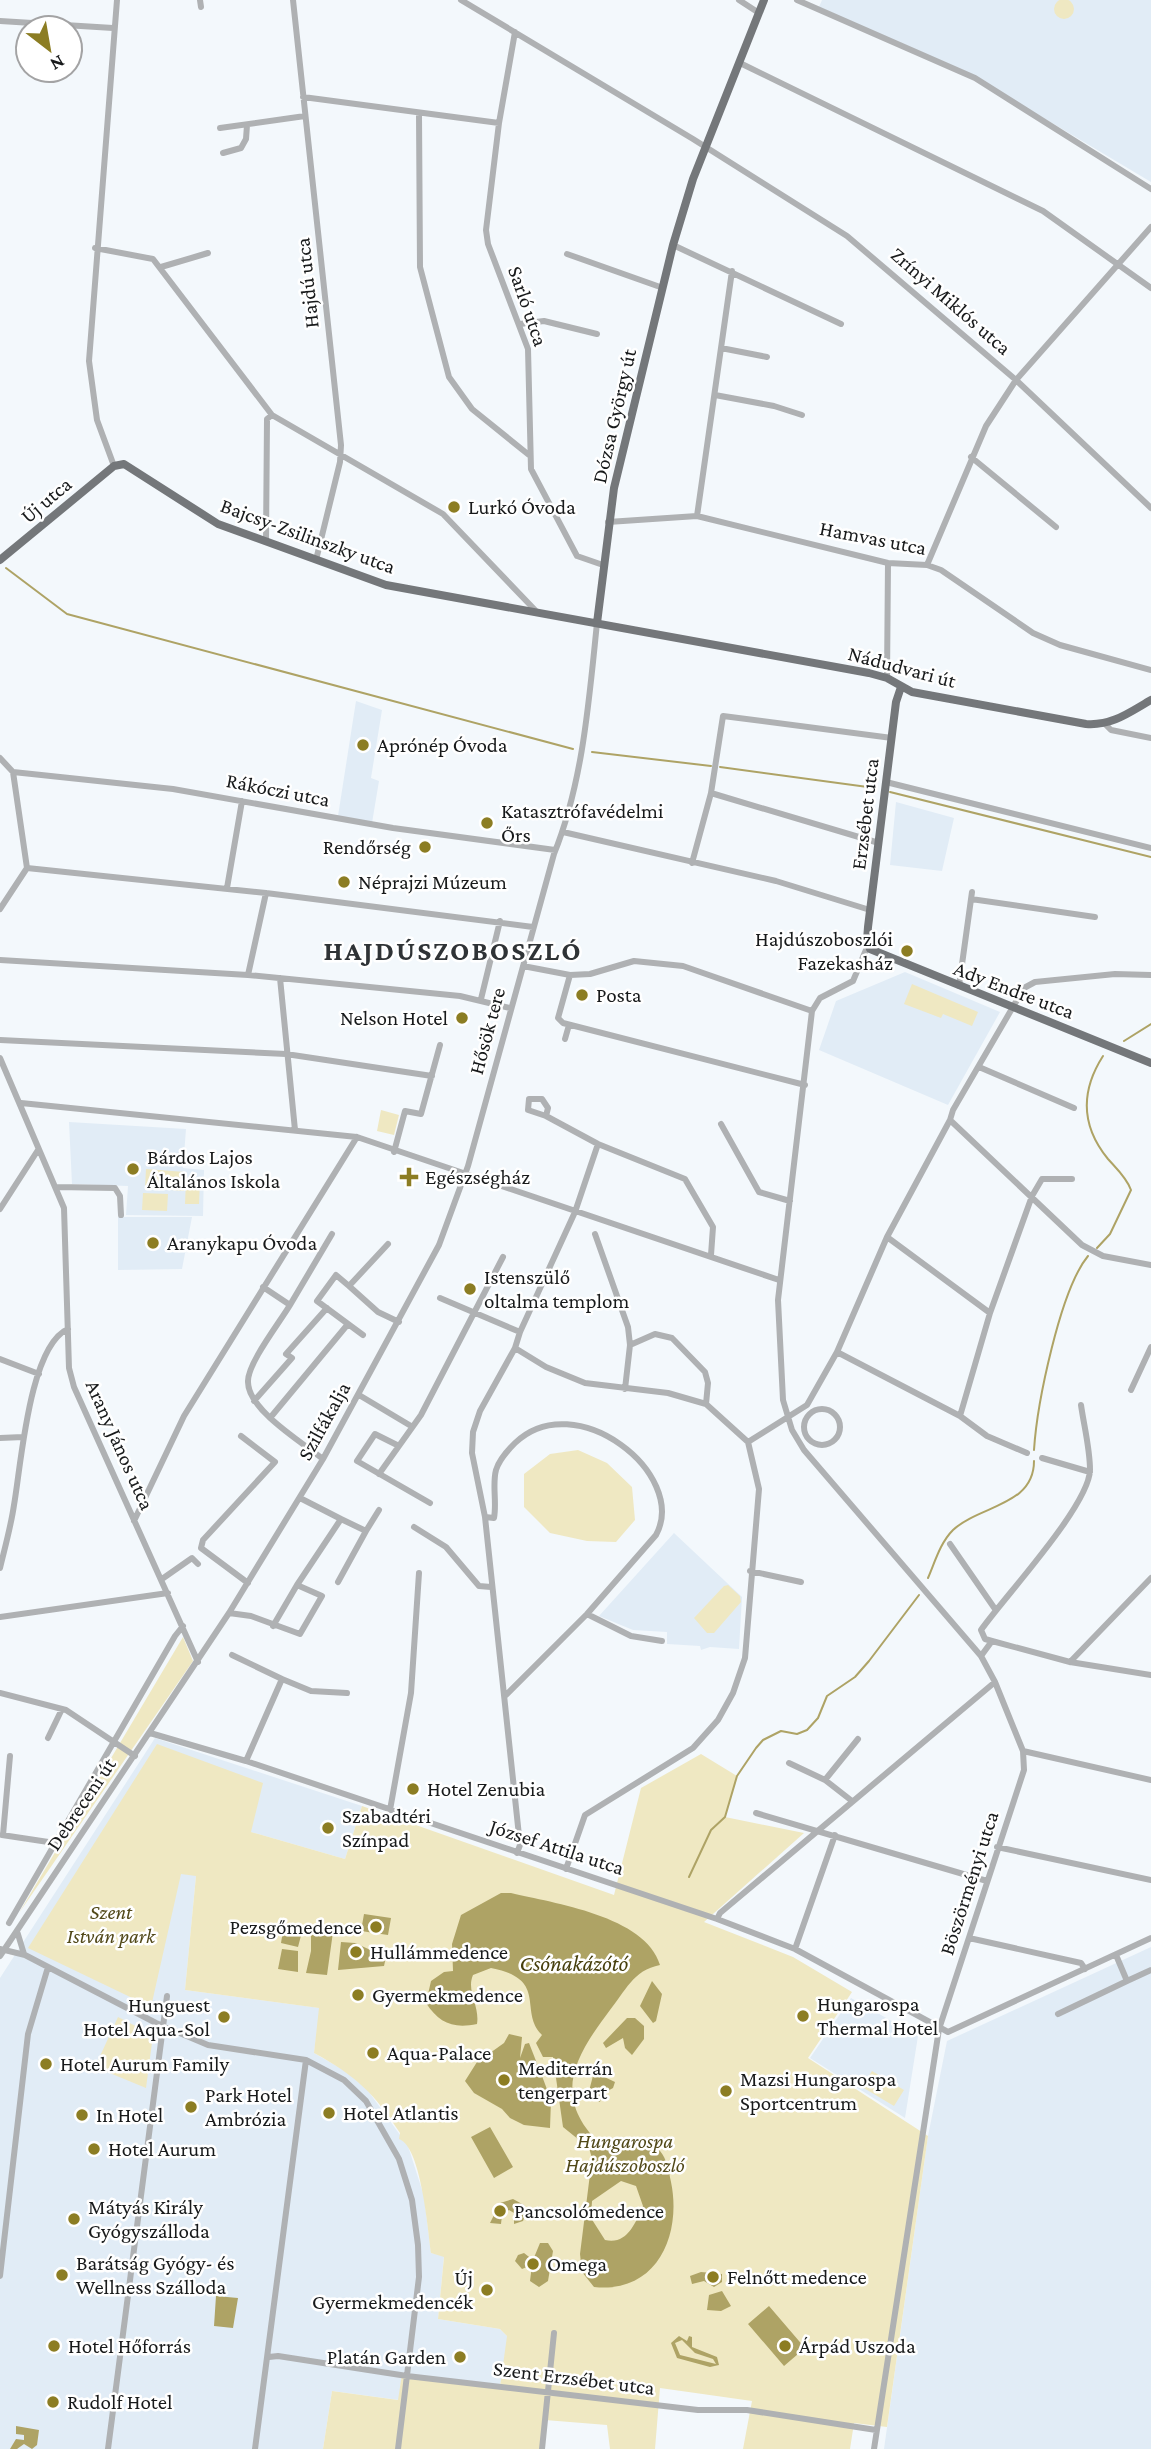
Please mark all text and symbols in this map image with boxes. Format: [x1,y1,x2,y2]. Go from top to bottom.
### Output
north arrow [14,14,84,84]
text: N [46,51,68,76]
street label: Hajdú utca [290,236,324,330]
street label: Zrínyi Miklós utca [886,242,1016,360]
street label: Sarló utca [503,263,553,349]
street label: Dózsa György út [587,345,641,486]
street label: Új utca [16,472,77,528]
street label: Bajcsy-Zsilinszky utca [217,493,399,579]
place label: Lurkó Óvoda [468,495,576,519]
marker: Lurkó Óvoda [446,499,462,515]
street label: Hamvas utca [818,516,929,560]
street label: Nádudvari út [845,641,960,693]
place label: Aprónép Óvoda [377,733,508,757]
marker: Aprónép Óvoda [355,737,371,753]
street label: Erzsébet utca [846,757,884,871]
street label: Rákóczi utca [224,768,332,812]
place label: Katasztrófavédelmi Őrs [501,799,664,847]
marker: Katasztrófavédelmi Őrs [479,815,495,831]
place label: Rendőrség [323,835,411,859]
marker: Rendőrség [417,839,433,855]
place label: Néprajzi Múzeum [358,870,507,894]
marker: Néprajzi Múzeum [336,874,352,890]
place label: Hajdúszoboszlói Fazekasház [755,927,893,975]
district label: HAJDÚSZOBOSZLÓ [323,935,583,966]
marker: Hajdúszoboszlói Fazekasház [899,943,915,959]
street label: Ady Endre utca [950,956,1078,1024]
place label: Posta [596,983,642,1007]
street label: Hősök tere [464,985,510,1077]
marker: Posta [574,987,590,1003]
place label: Nelson Hotel [340,1006,448,1030]
marker: Nelson Hotel [454,1010,470,1026]
place label: Bárdos Lajos Általános Iskola [147,1145,281,1193]
marker: Bárdos Lajos Általános Iskola [125,1161,141,1177]
place label: Egészségház [425,1165,530,1189]
marker: Egészségház [399,1167,419,1187]
place label: Aranykapu Óvoda [167,1231,317,1255]
marker: Aranykapu Óvoda [145,1235,161,1251]
place label: Istenszülő oltalma templom [484,1265,629,1313]
marker: Istenszülő oltalma templom [462,1281,478,1297]
street label: Arany János utca [81,1376,159,1514]
street label: Szilfákalja [293,1377,355,1464]
street label: Debreceni út [41,1752,121,1855]
place label: Hotel Zenubia [427,1777,546,1801]
marker: Hotel Zenubia [405,1781,421,1797]
place label: Szabadtéri Színpad [342,1804,432,1852]
street label: Böszörményi utca [934,1808,1004,1958]
street label: József Attila utca [485,1813,627,1880]
marker: Szabadtéri Színpad [320,1820,336,1836]
park label: Szent István park [67,1900,156,1948]
place label: Pezsgőmedence [230,1915,362,1939]
marker: Pezsgőmedence [368,1919,384,1935]
place label: Hullámmedence [370,1940,508,1964]
marker: Hullámmedence [348,1944,364,1960]
water label: Csónakázótó [520,1950,630,1976]
place label: Gyermekmedence [372,1983,523,2007]
marker: Gyermekmedence [350,1987,366,2003]
place label: Hungarospa Thermal Hotel [817,1992,938,2040]
place label: Hunguest Hotel Aqua-Sol [83,1993,211,2041]
marker: Hungarospa Thermal Hotel [795,2008,811,2024]
marker: Hunguest Hotel Aqua-Sol [216,2009,232,2025]
place label: Aqua-Palace [387,2041,491,2065]
marker: Aqua-Palace [365,2045,381,2061]
place label: Hotel Aurum Family [60,2052,229,2076]
marker: Hotel Aurum Family [38,2056,54,2072]
place label: Mediterrán tengerpart [518,2056,613,2104]
place label: Mazsi Hungarospa Sportcentrum [740,2067,896,2115]
marker: Mediterrán tengerpart [496,2072,512,2088]
place label: Park Hotel Ambrózia [205,2083,292,2131]
marker: Mazsi Hungarospa Sportcentrum [718,2083,734,2099]
marker: Park Hotel Ambrózia [183,2099,199,2115]
place label: Hotel Atlantis [343,2101,459,2125]
place label: In Hotel [96,2103,163,2127]
marker: Hotel Atlantis [321,2105,337,2121]
marker: In Hotel [74,2107,90,2123]
park label: Hungarospa Hajdúszoboszló [565,2129,686,2177]
place label: Hotel Aurum [108,2137,216,2161]
marker: Hotel Aurum [86,2141,102,2157]
place label: Mátyás Király Gyógyszálloda [88,2195,210,2243]
place label: Pancsolómedence [514,2199,664,2223]
marker: Pancsolómedence [492,2203,508,2219]
marker: Mátyás Király Gyógyszálloda [66,2211,82,2227]
place label: Barátság Gyógy- és Wellness Szálloda [76,2251,234,2299]
place label: Omega [547,2252,607,2276]
marker: Omega [525,2256,541,2272]
place label: Felnőtt medence [727,2265,867,2289]
place label: Új Gyermekmedencék [312,2266,473,2314]
marker: Barátság Gyógy- és Wellness Szálloda [54,2267,70,2283]
marker: Felnőtt medence [705,2269,721,2285]
marker: Új Gyermekmedencék [479,2282,495,2298]
place label: Hotel Hőforrás [68,2334,191,2358]
place label: Árpád Uszoda [799,2334,916,2358]
marker: Hotel Hőforrás [46,2338,62,2354]
marker: Árpád Uszoda [777,2338,793,2354]
place label: Platán Garden [327,2345,446,2369]
marker: Platán Garden [452,2349,468,2365]
street label: Szent Erzsébet utca [492,2356,656,2400]
place label: Rudolf Hotel [67,2390,172,2414]
marker: Rudolf Hotel [45,2394,61,2410]

